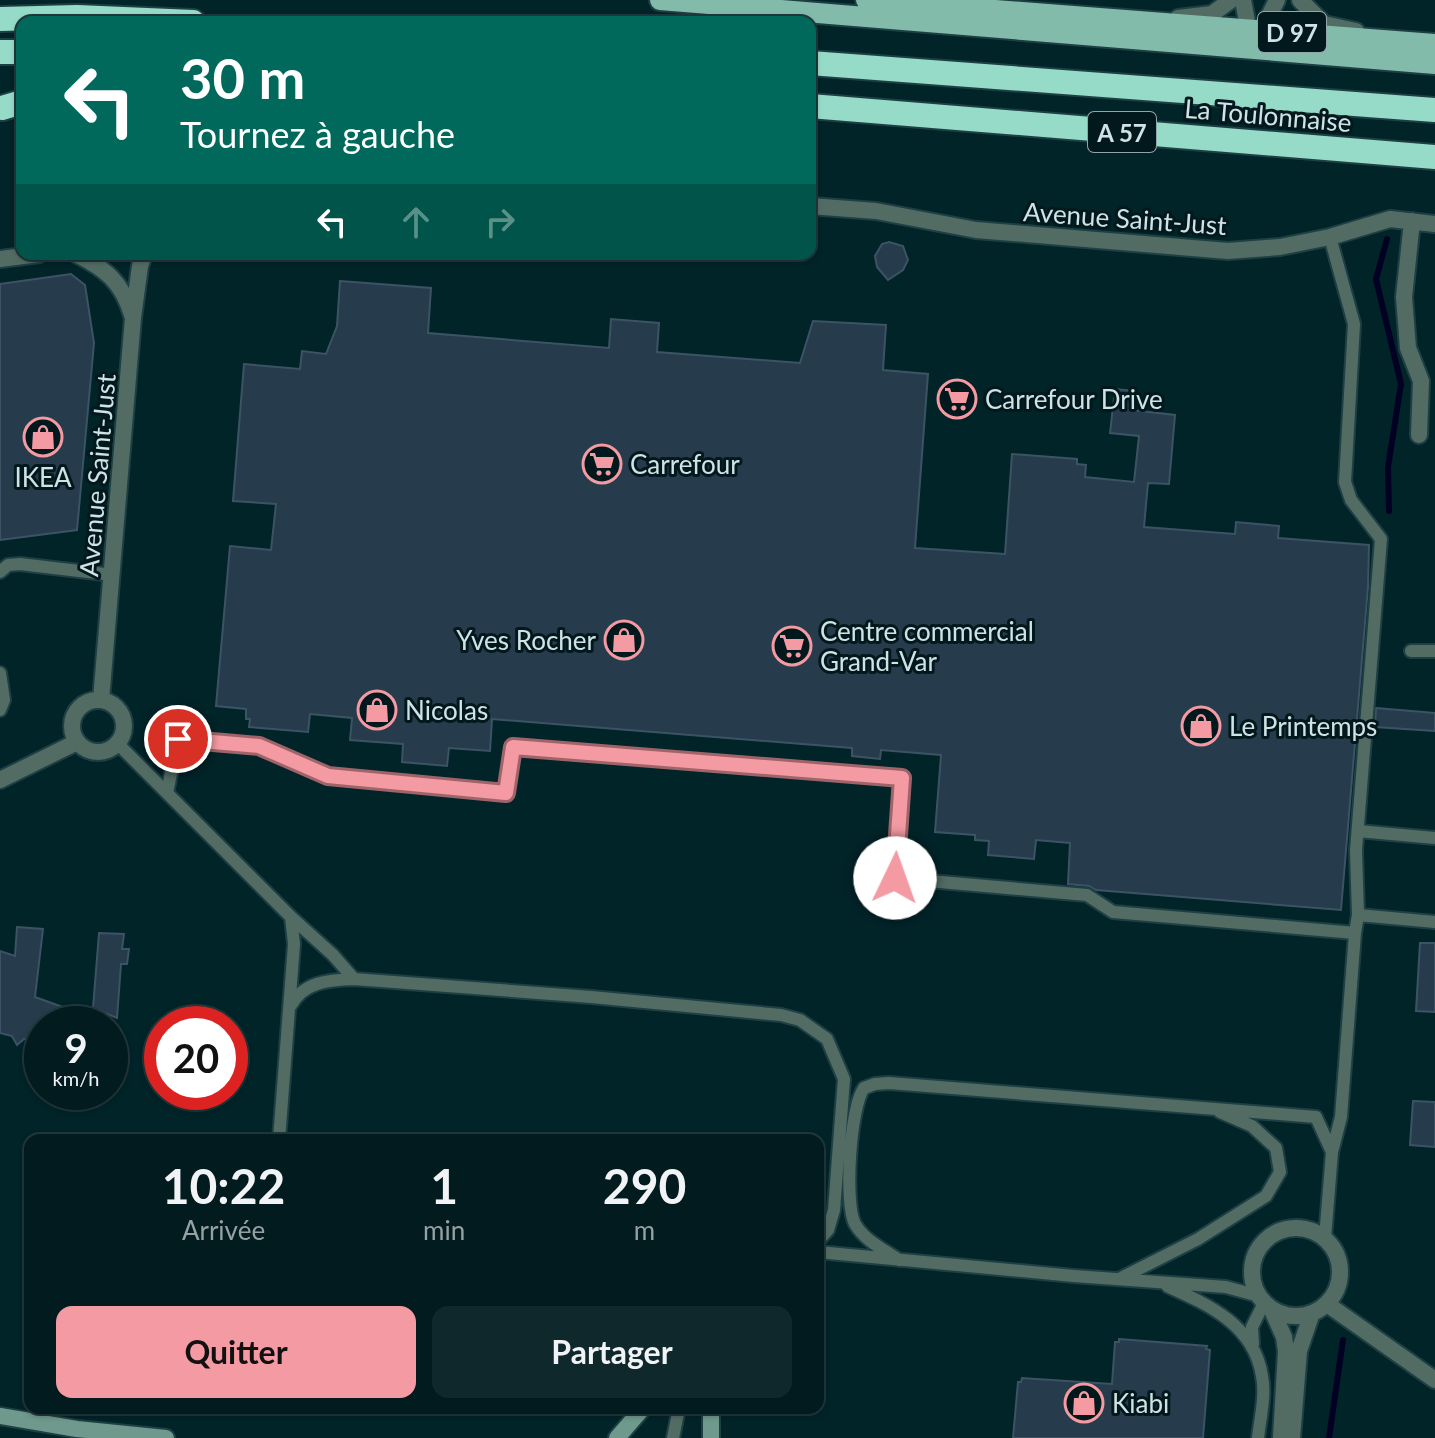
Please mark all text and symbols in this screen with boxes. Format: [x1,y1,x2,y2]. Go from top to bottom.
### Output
road number: D 97 [1258,12,1326,52]
text: 30 m [180,44,305,111]
icon: left [48,48,152,152]
street label: La Toulonnaise [1183,92,1353,138]
text: Tournez à gauche [180,112,455,156]
road number: A 57 [1088,112,1156,152]
street label: Avenue Saint-Just [1022,195,1228,241]
icon: left [310,200,354,244]
icon: ahead [394,200,438,244]
icon: right [478,200,522,244]
street label: Avenue Saint-Just [72,372,122,578]
supermarket icon: Carrefour Drive [936,378,978,420]
place label: Carrefour Drive [985,383,1163,415]
shop icon: IKEA [22,416,64,458]
supermarket icon: Carrefour [581,443,623,485]
place label: Carrefour [630,448,740,480]
place label: IKEA [14,461,72,493]
place label: Centre commercial Grand-Var [820,615,1034,677]
shop icon: Yves Rocher [603,619,645,661]
place label: Yves Rocher [456,624,597,656]
supermarket icon: Centre commercial Grand-Var [771,625,813,667]
shop icon: Nicolas [356,689,398,731]
place label: Nicolas [405,694,488,726]
pin [144,705,212,773]
shop icon: Le Printemps [1180,705,1222,747]
place label: Le Printemps [1229,710,1377,742]
icon: arrive [156,717,200,761]
position arrow [853,836,937,920]
speed limit sign: 20 [144,1006,248,1110]
text: 9 [64,1024,88,1072]
text: km/h [53,1066,99,1090]
text: 10:22 [162,1157,285,1214]
text: 1 [430,1157,458,1214]
text: 290 [603,1157,686,1214]
text: Arrivée [182,1214,265,1246]
text: min [423,1214,465,1246]
text: m [634,1214,655,1246]
button: Quitter [56,1306,416,1398]
button: Partager [432,1306,792,1398]
shop icon: Kiabi [1063,1382,1105,1424]
place label: Kiabi [1112,1387,1169,1419]

